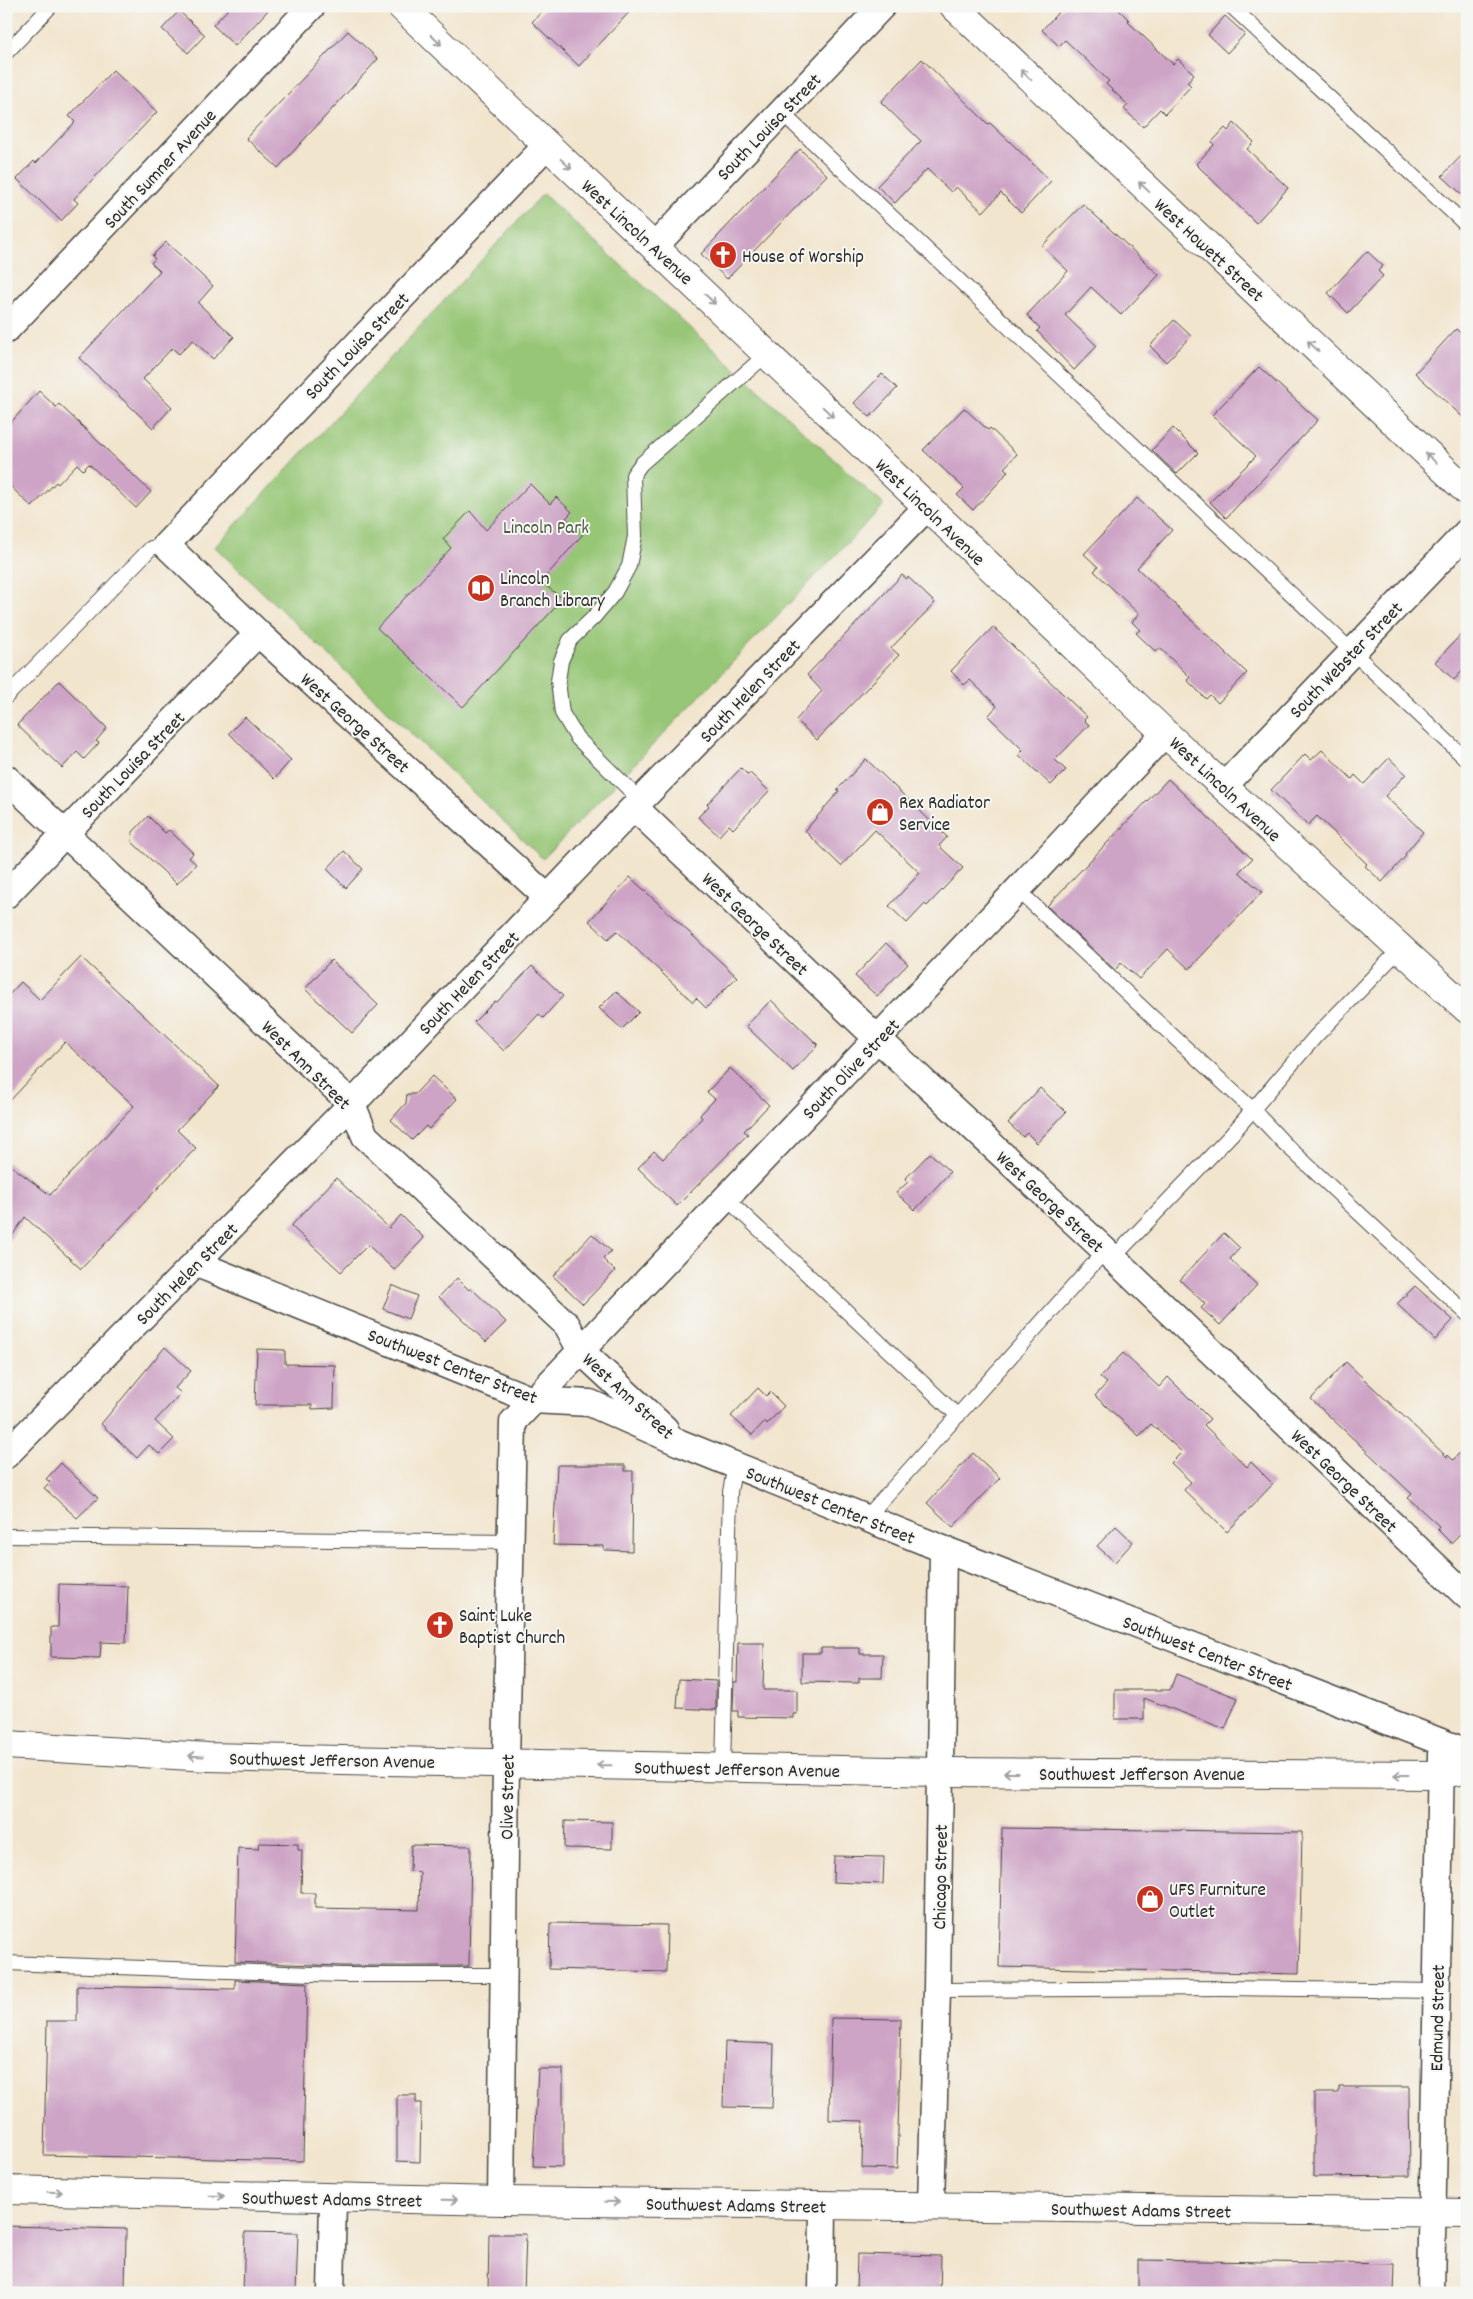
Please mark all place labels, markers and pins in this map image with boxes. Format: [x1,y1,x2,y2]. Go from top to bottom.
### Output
church icon: House of Worship [708,240,738,270]
place label: House of Worship [742,245,864,272]
place label: Lincoln Branch Library [500,567,605,616]
library icon: Lincoln Branch Library [466,573,496,603]
place label: Rex Radiator Service [899,791,990,840]
shop icon: Rex Radiator Service [865,797,895,827]
place label: Saint Luke Baptist Church [459,1604,565,1653]
church icon: Saint Luke Baptist Church [425,1610,455,1640]
place label: UFS Furniture Outlet [1169,1878,1266,1927]
shop icon: UFS Furniture Outlet [1135,1884,1165,1914]

